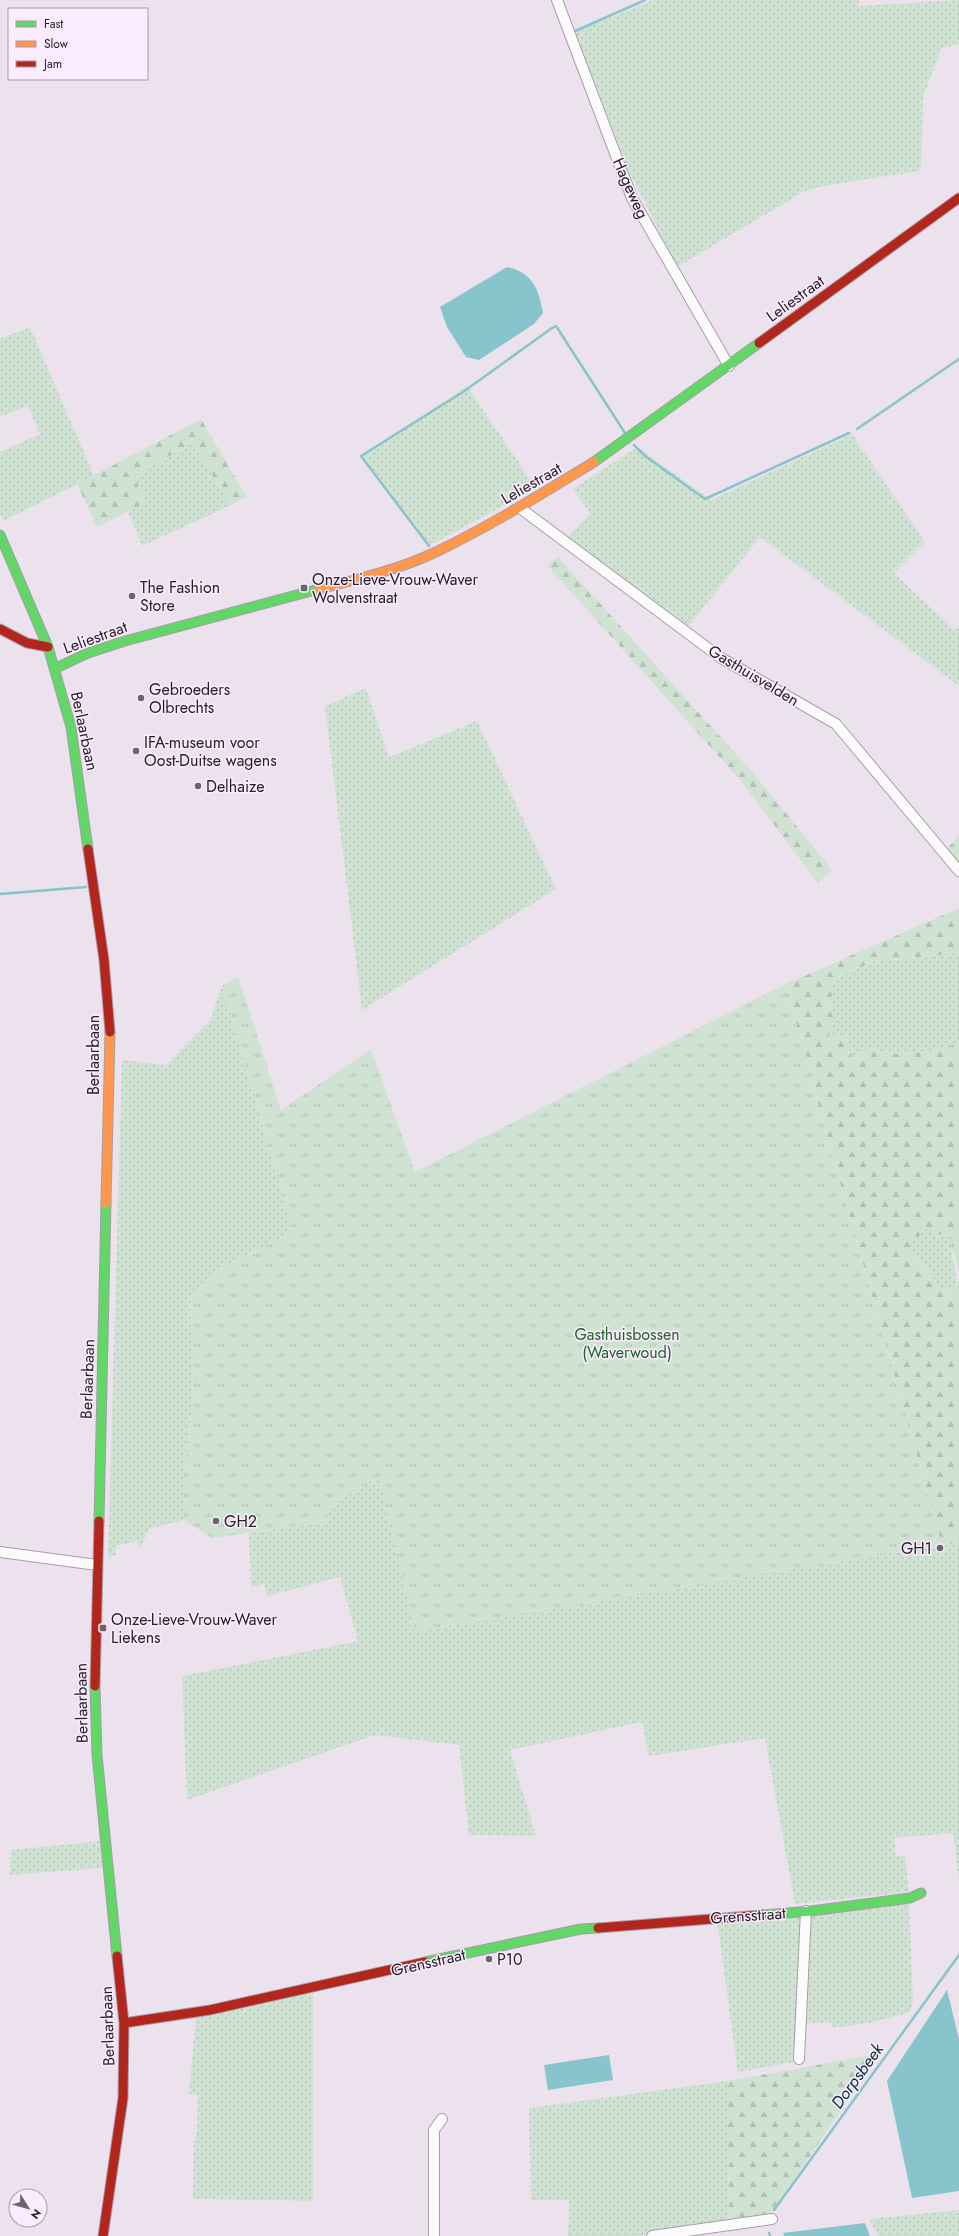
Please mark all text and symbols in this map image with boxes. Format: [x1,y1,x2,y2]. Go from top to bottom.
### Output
legend [8,8,148,80]
text: Fast [44,15,63,33]
text: Slow [44,35,69,53]
text: Jam [42,55,62,73]
street label: Hageweg [607,154,654,222]
street label: Leliestraat [762,269,829,327]
street label: Leliestraat [497,457,566,510]
place label: Onze-Lieve-Vrouw-Waver Wolvenstraat [312,568,478,609]
place label: The Fashion Store [140,576,220,617]
marker: Onze-Lieve-Vrouw-Waver Wolvenstraat [299,583,309,593]
marker: The Fashion Store [127,591,137,601]
street label: Leliestraat [60,615,131,660]
street label: Gasthuisvelden [704,639,803,712]
place label: Gebroeders Olbrechts [149,678,230,719]
street label: Berlaarbaan [65,690,104,773]
marker: Gebroeders Olbrechts [136,693,146,703]
place label: IFA-museum voor Oost-Duitse wagens [144,731,277,772]
marker: IFA-museum voor Oost-Duitse wagens [131,746,141,756]
place label: Delhaize [206,775,264,798]
marker: Delhaize [193,781,203,791]
street label: Berlaarbaan [82,1015,105,1095]
park label: Gasthuisbossen (Waverwoud) [574,1323,680,1364]
street label: Berlaarbaan [75,1339,100,1419]
place label: GH2 [224,1510,257,1533]
marker: GH2 [211,1516,221,1526]
place label: GH1 [901,1537,932,1560]
marker: GH1 [935,1543,945,1553]
place label: Onze-Lieve-Vrouw-Waver Liekens [111,1608,277,1649]
marker: Onze-Lieve-Vrouw-Waver Liekens [98,1623,108,1633]
street label: Berlaarbaan [69,1663,94,1743]
street label: Grensstraat [709,1901,787,1930]
street label: Grensstraat [389,1943,468,1982]
place label: P10 [497,1948,523,1971]
marker: P10 [484,1954,494,1964]
street label: Berlaarbaan [95,1986,120,2066]
water label: Dorpsbeek [825,2038,889,2114]
north arrow [8,2188,48,2228]
text: N [27,2206,45,2222]

